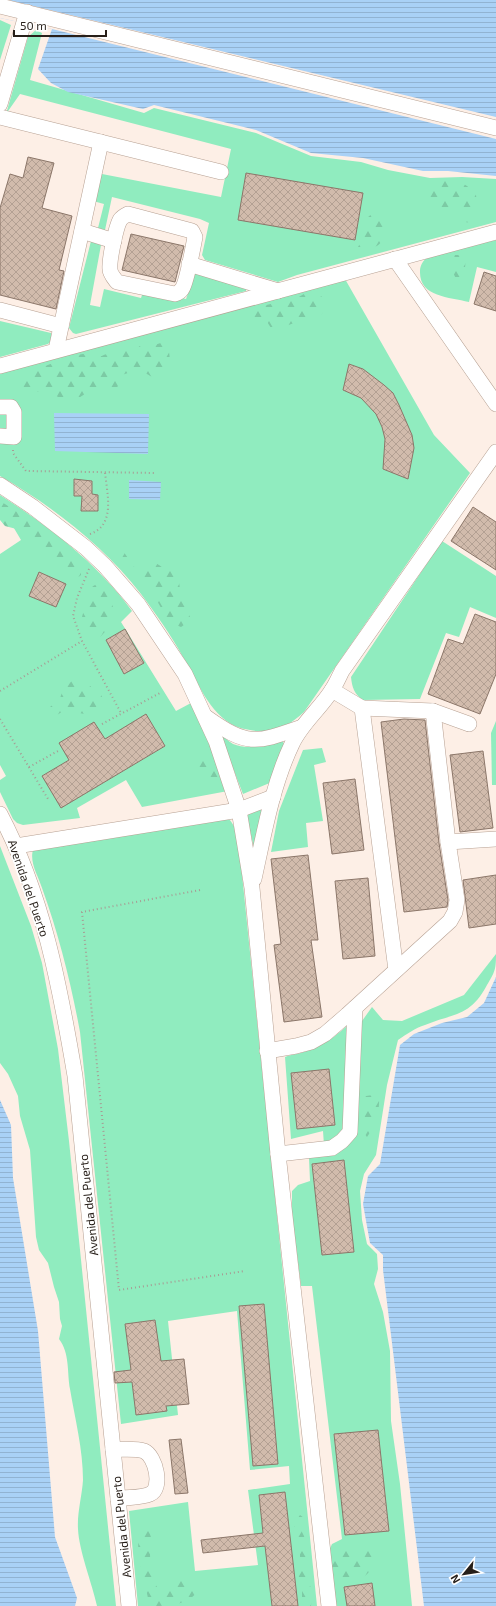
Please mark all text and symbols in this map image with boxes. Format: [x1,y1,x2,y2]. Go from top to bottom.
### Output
scale bar [14,12,106,38]
text: 50 m [20,18,47,32]
street label: Avenida del Puerto [6,838,52,939]
street label: Avenida del Puerto [76,1153,100,1256]
street label: Avenida del Puerto [109,1475,133,1578]
north arrow [444,1554,484,1594]
text: N [447,1573,463,1586]

